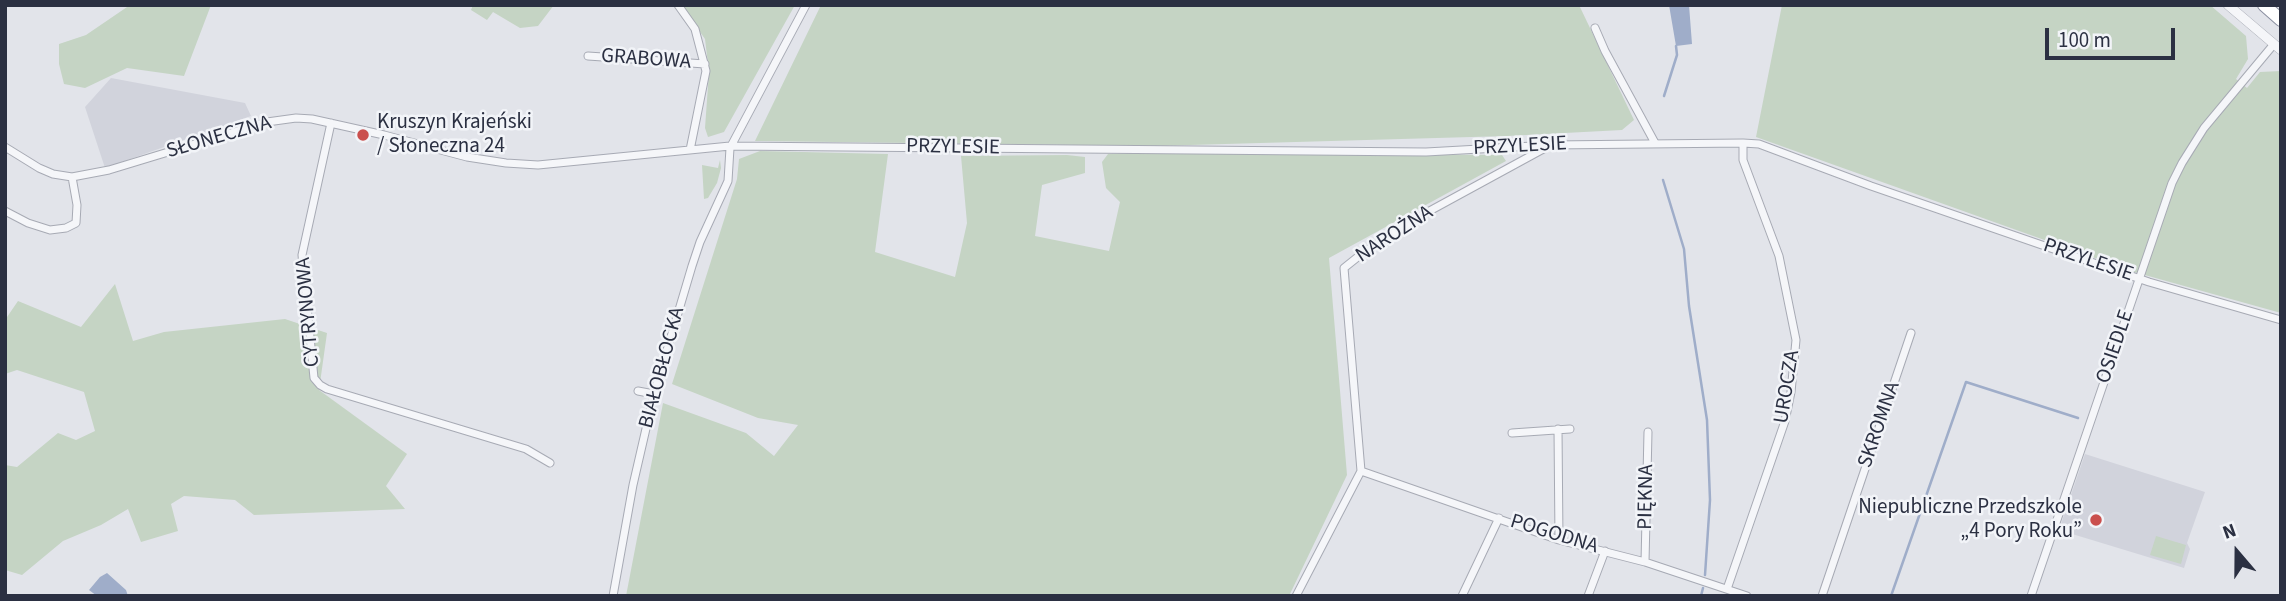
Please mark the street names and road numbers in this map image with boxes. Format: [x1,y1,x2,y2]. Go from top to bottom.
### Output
street label: GRABOWA [600,44,692,76]
street label: SŁONECZNA [164,111,274,165]
street label: PRZYLESIE [1473,132,1567,162]
street label: PRZYLESIE [906,135,1000,161]
street label: NAROŻNA [1352,201,1438,269]
street label: PRZYLESIE [2040,234,2136,288]
street label: CYTRYNOWA [292,256,326,368]
street label: BIAŁOBŁOCKA [635,305,691,431]
street label: OSIEDLE [2092,307,2140,387]
street label: UROCZA [1770,349,1806,425]
street label: SKROMNA [1854,379,1906,471]
street label: PIĘKNA [1634,464,1660,530]
street label: POGODNA [1507,510,1601,560]

